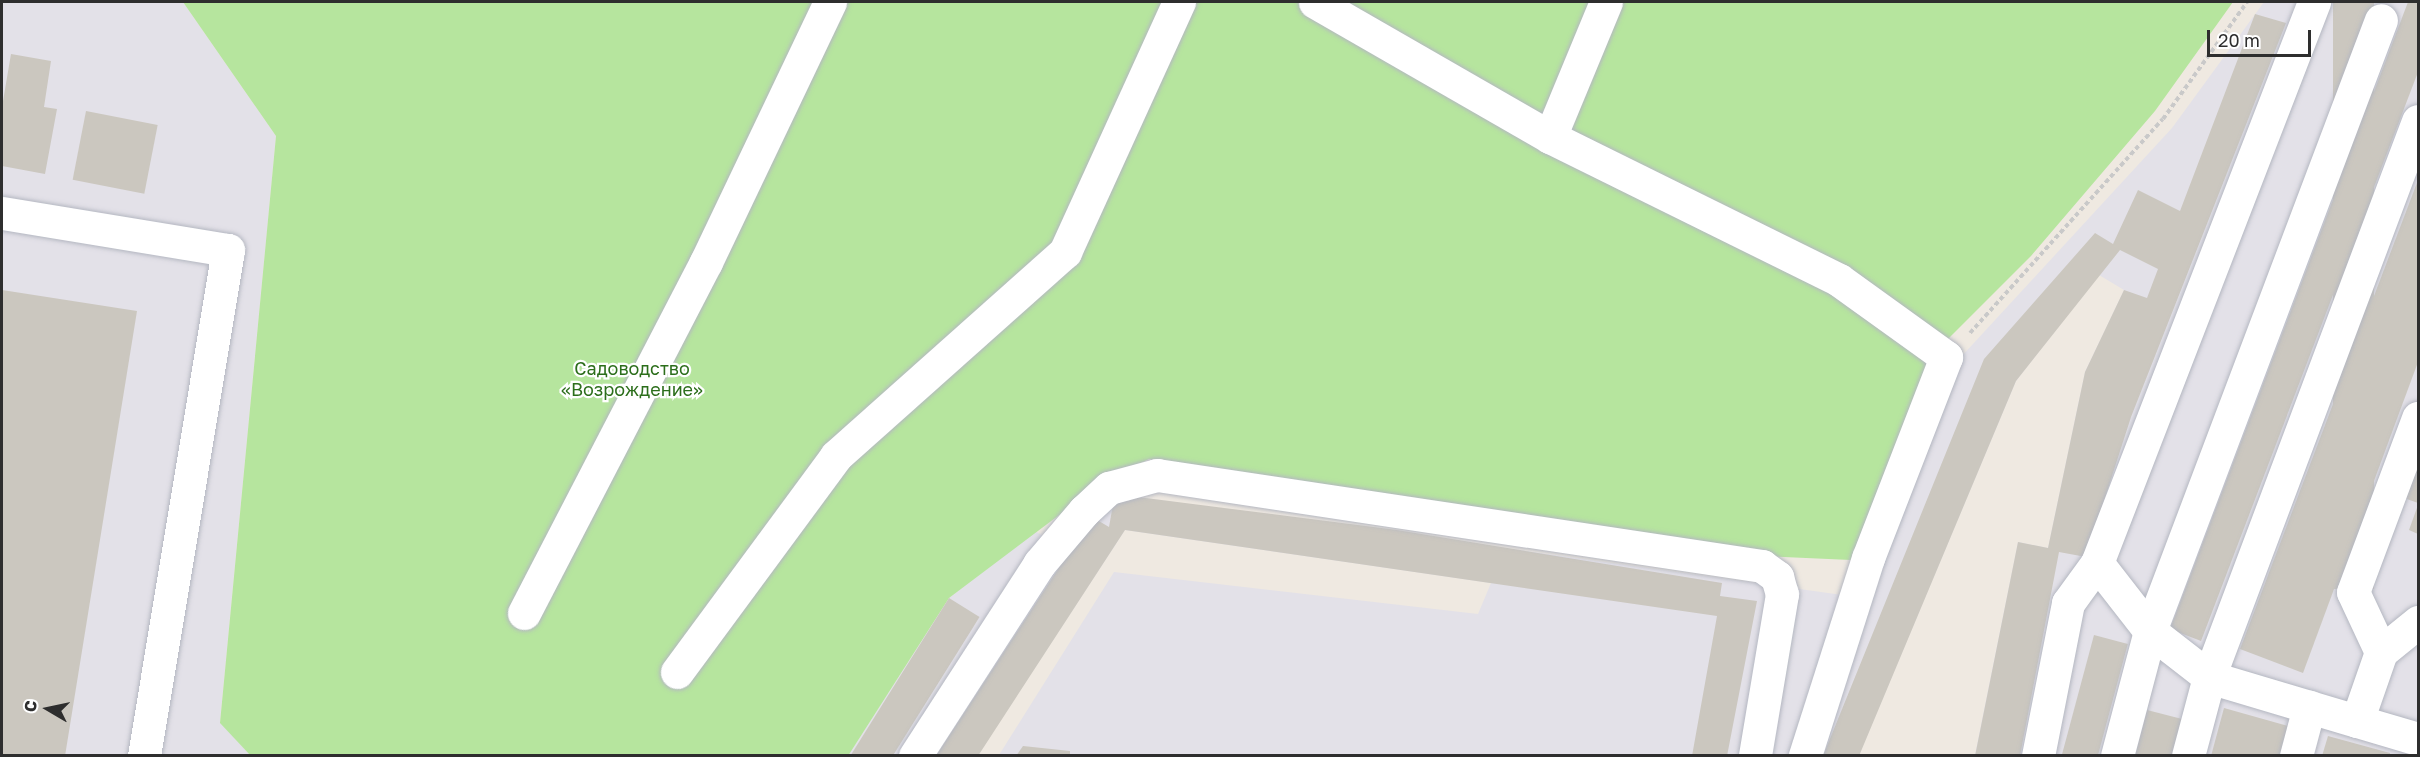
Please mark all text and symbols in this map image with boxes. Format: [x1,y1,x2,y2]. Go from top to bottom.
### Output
scale bar [2210,18,2314,56]
text: 20 m [2218,29,2260,51]
park label: Садоводство «Возрождение» [561,358,703,400]
north arrow [18,679,78,739]
text: С [19,699,41,713]

